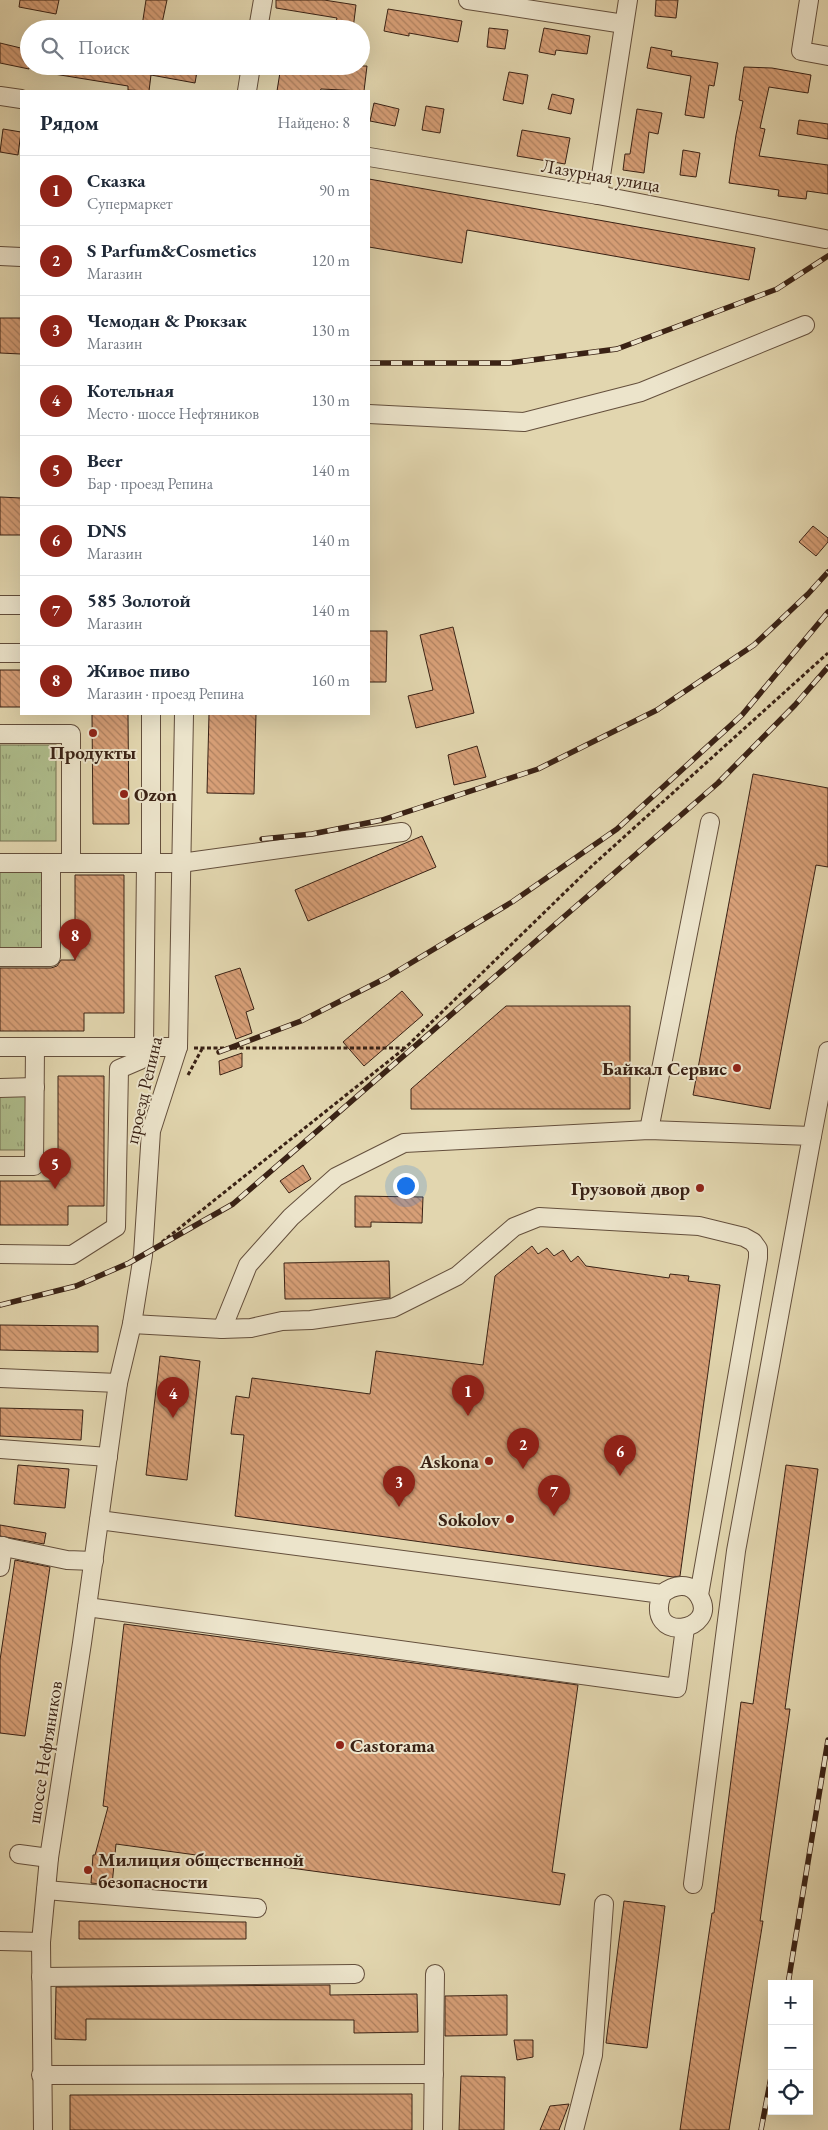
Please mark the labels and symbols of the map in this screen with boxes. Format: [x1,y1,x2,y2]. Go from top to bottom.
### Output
street label: Лазурная улица [540,153,663,198]
marker: Продукты [87,727,99,739]
place label: Продукты [50,740,137,765]
place label: Ozon [134,782,177,807]
marker: Ozon [118,788,130,800]
pin: 8 [59,919,91,960]
street label: проезд Репина [119,1033,168,1146]
place label: Байкал Сервис [602,1056,727,1081]
marker: Байкал Сервис [731,1062,743,1074]
pin: 5 [39,1148,71,1189]
your location [393,1173,419,1199]
place label: Грузовой двор [571,1176,691,1201]
marker: Грузовой двор [694,1182,706,1194]
pin: 1 [452,1375,484,1416]
pin: 4 [157,1377,189,1418]
pin: 2 [507,1428,539,1469]
pin: 6 [604,1435,636,1476]
place label: Askona [419,1449,480,1474]
marker: Askona [483,1455,495,1467]
pin: 3 [383,1466,415,1507]
pin: 7 [538,1475,570,1516]
place label: Sokolov [438,1507,501,1532]
marker: Sokolov [504,1513,516,1525]
street label: шоссе Нефтяников [21,1679,68,1825]
place label: Castorama [350,1733,436,1758]
marker: Castorama [334,1739,346,1751]
place label: Милиция общественной безопасности [98,1847,304,1894]
marker: Милиция общественной безопасности [82,1864,94,1876]

